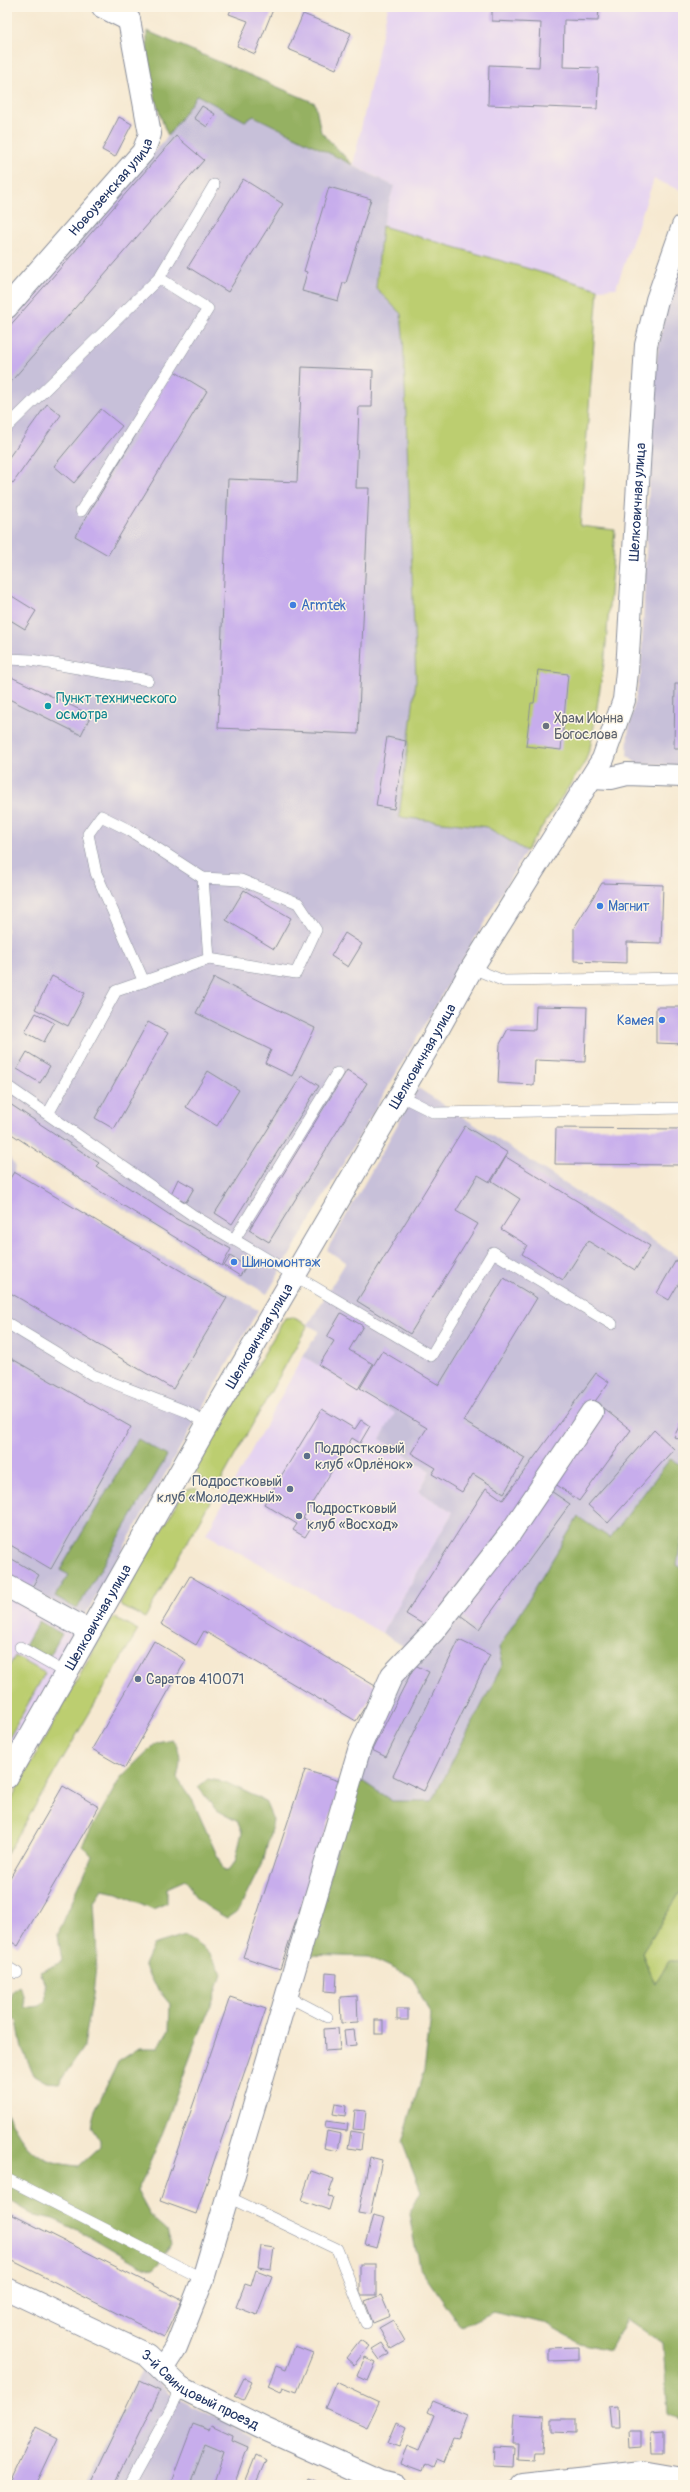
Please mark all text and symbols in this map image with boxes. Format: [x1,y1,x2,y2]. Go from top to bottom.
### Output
street label: Новоузенская улица [65,136,156,239]
street label: Шелковичная улица [625,442,649,562]
place label: Armtek [301,597,346,614]
marker: Armtek [288,600,298,610]
place label: Пункт технического осмотра [56,690,177,723]
marker: Пункт технического осмотра [43,701,53,711]
place label: Храм Ионна Богослова [554,710,623,743]
marker: Храм Ионна Богослова [541,721,551,731]
place label: Магнит [608,898,650,915]
marker: Магнит [595,901,605,911]
street label: Шелковичная улица [385,1000,459,1112]
place label: Камея [617,1012,654,1029]
marker: Камея [657,1015,667,1025]
place label: Шиномонтаж [242,1254,320,1271]
marker: Шиномонтаж [229,1257,239,1267]
street label: Шелковичная улица [222,1280,296,1392]
place label: Подростковый клуб «Орлёнок» [315,1440,413,1473]
marker: Подростковый клуб «Орлёнок» [302,1451,312,1461]
place label: Подростковый клуб «Молодежный» [157,1473,282,1506]
marker: Подростковый клуб «Молодежный» [285,1484,295,1494]
place label: Подростковый клуб «Восход» [307,1500,398,1533]
marker: Подростковый клуб «Восход» [294,1511,304,1521]
street label: Шелковичная улица [61,1561,135,1673]
place label: Саратов 410071 [146,1671,244,1688]
marker: Саратов 410071 [133,1674,143,1684]
street label: 3-й Свинцовый проезд [139,2345,262,2433]

